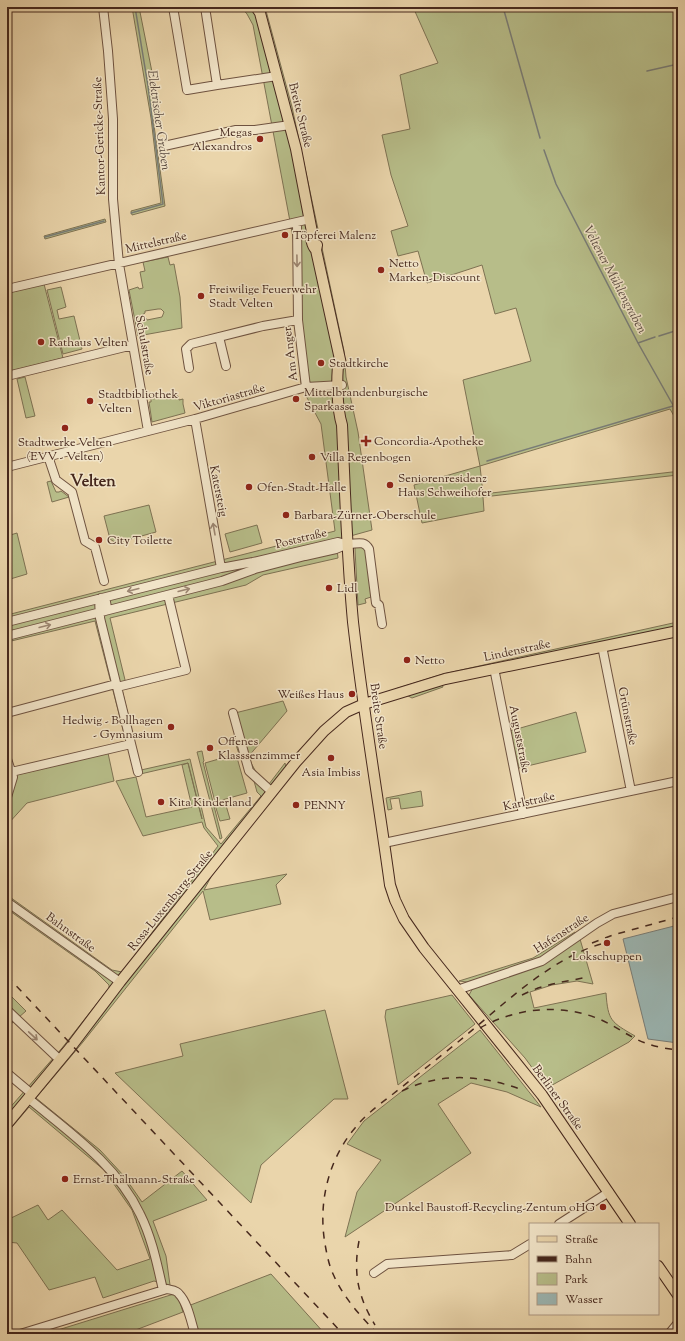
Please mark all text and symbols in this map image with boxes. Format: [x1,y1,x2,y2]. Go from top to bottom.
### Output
water label: Elektrischer Graben [142,69,174,172]
street label: Kantor-Gericke-Straße [89,76,111,195]
street label: Breite Straße [283,81,317,150]
place label: Megas Alexandros [192,124,252,156]
marker: Megas Alexandros [255,134,265,144]
water label: Veltener Mühlengraben [578,223,650,337]
street label: Mittelstraße [124,227,189,259]
place label: Töpferei Malenz [293,227,377,245]
marker: Töpferei Malenz [280,230,290,240]
one-way arrow [293,254,301,267]
place label: Netto Marken-Discount [389,255,480,287]
marker: Netto Marken-Discount [376,265,386,275]
place label: Freiwilige Feuerwehr Stadt Velten [209,281,317,313]
marker: Freiwilige Feuerwehr Stadt Velten [196,291,206,301]
street label: Schulstraße [130,314,158,377]
street label: Am Anger [279,325,303,382]
place label: Rathaus Velten [49,334,128,352]
marker: Rathaus Velten [36,337,46,347]
place label: Stadtkirche [329,355,389,373]
marker: Stadtkirche [316,358,326,368]
street label: Viktoriastraße [191,379,268,417]
place label: Mittelbrandenburgische Sparkasse [304,384,429,416]
place label: Stadtbibliothek Velten [98,386,178,418]
marker: Mittelbrandenburgische Sparkasse [291,394,301,404]
marker: Stadtbibliothek Velten [85,396,95,406]
marker: Stadtwerke Velten (EVV - Velten) [60,423,70,433]
place label: Concordia-Apotheke [374,433,484,451]
place label: Stadtwerke Velten (EVV - Velten) [18,434,112,466]
marker: Concordia-Apotheke [361,436,371,446]
place label: Villa Regenbogen [320,449,411,467]
marker: Villa Regenbogen [307,452,317,462]
street label: Katersteig [204,464,232,519]
place label: Seniorenresidenz Haus Schweihofer [398,470,492,502]
district label: Velten [70,471,116,494]
place label: Ofen-Stadt-Halle [257,479,347,497]
marker: Seniorenresidenz Haus Schweihofer [385,480,395,490]
marker: Ofen-Stadt-Halle [244,482,254,492]
place label: Barbara-Zürner-Oberschule [294,507,437,525]
marker: Barbara-Zürner-Oberschule [281,510,291,520]
one-way arrow [210,523,218,536]
street label: Poststraße [274,524,329,554]
place label: City Toilette [107,532,173,550]
marker: City Toilette [94,535,104,545]
place label: Lidl [337,580,358,598]
marker: Lidl [324,583,334,593]
one-way arrow [177,586,190,594]
one-way arrow [127,587,140,594]
one-way arrow [38,622,51,630]
street label: Lindenstraße [482,635,553,667]
place label: Netto [415,652,445,670]
marker: Netto [402,655,412,665]
street label: Breite Straße [364,682,392,751]
street label: Grünstraße [613,685,642,747]
place label: Weißes Haus [277,686,344,704]
marker: Weißes Haus [347,689,357,699]
street label: Auguststraße [504,704,534,775]
place label: Hedwig - Bollhagen - Gymnasium [62,712,163,744]
marker: Hedwig - Bollhagen - Gymnasium [166,722,176,732]
place label: Offenes Klasssenzimmer [218,733,301,765]
marker: Offenes Klasssenzimmer [205,743,215,753]
marker: Asia Imbiss [326,753,336,763]
place label: Asia Imbiss [301,764,361,782]
street label: Karlstraße [502,788,557,816]
place label: Kita Kinderland [169,794,252,812]
marker: Kita Kinderland [156,797,166,807]
place label: PENNY [304,797,346,815]
marker: PENNY [291,800,301,810]
street label: Rosa-Luxemburg-Straße [124,846,218,955]
street label: Bahnstraße [42,908,99,957]
street label: Hafenstraße [530,909,593,958]
marker: Lokschuppen [602,938,612,948]
place label: Lokschuppen [572,948,642,966]
one-way arrow [28,1031,38,1040]
street label: Berliner Straße [527,1061,587,1134]
place label: Ernst-Thälmann-Straße [73,1171,195,1189]
marker: Ernst-Thälmann-Straße [60,1174,70,1184]
place label: Dunkel Baustoff-Recycling-Zentum oHG [385,1199,595,1217]
marker: Dunkel Baustoff-Recycling-Zentum oHG [598,1202,608,1212]
legend [529,1223,659,1315]
text: Straße [565,1231,599,1249]
text: Bahn [565,1251,592,1269]
text: Park [565,1271,588,1289]
text: Wasser [565,1291,603,1309]

